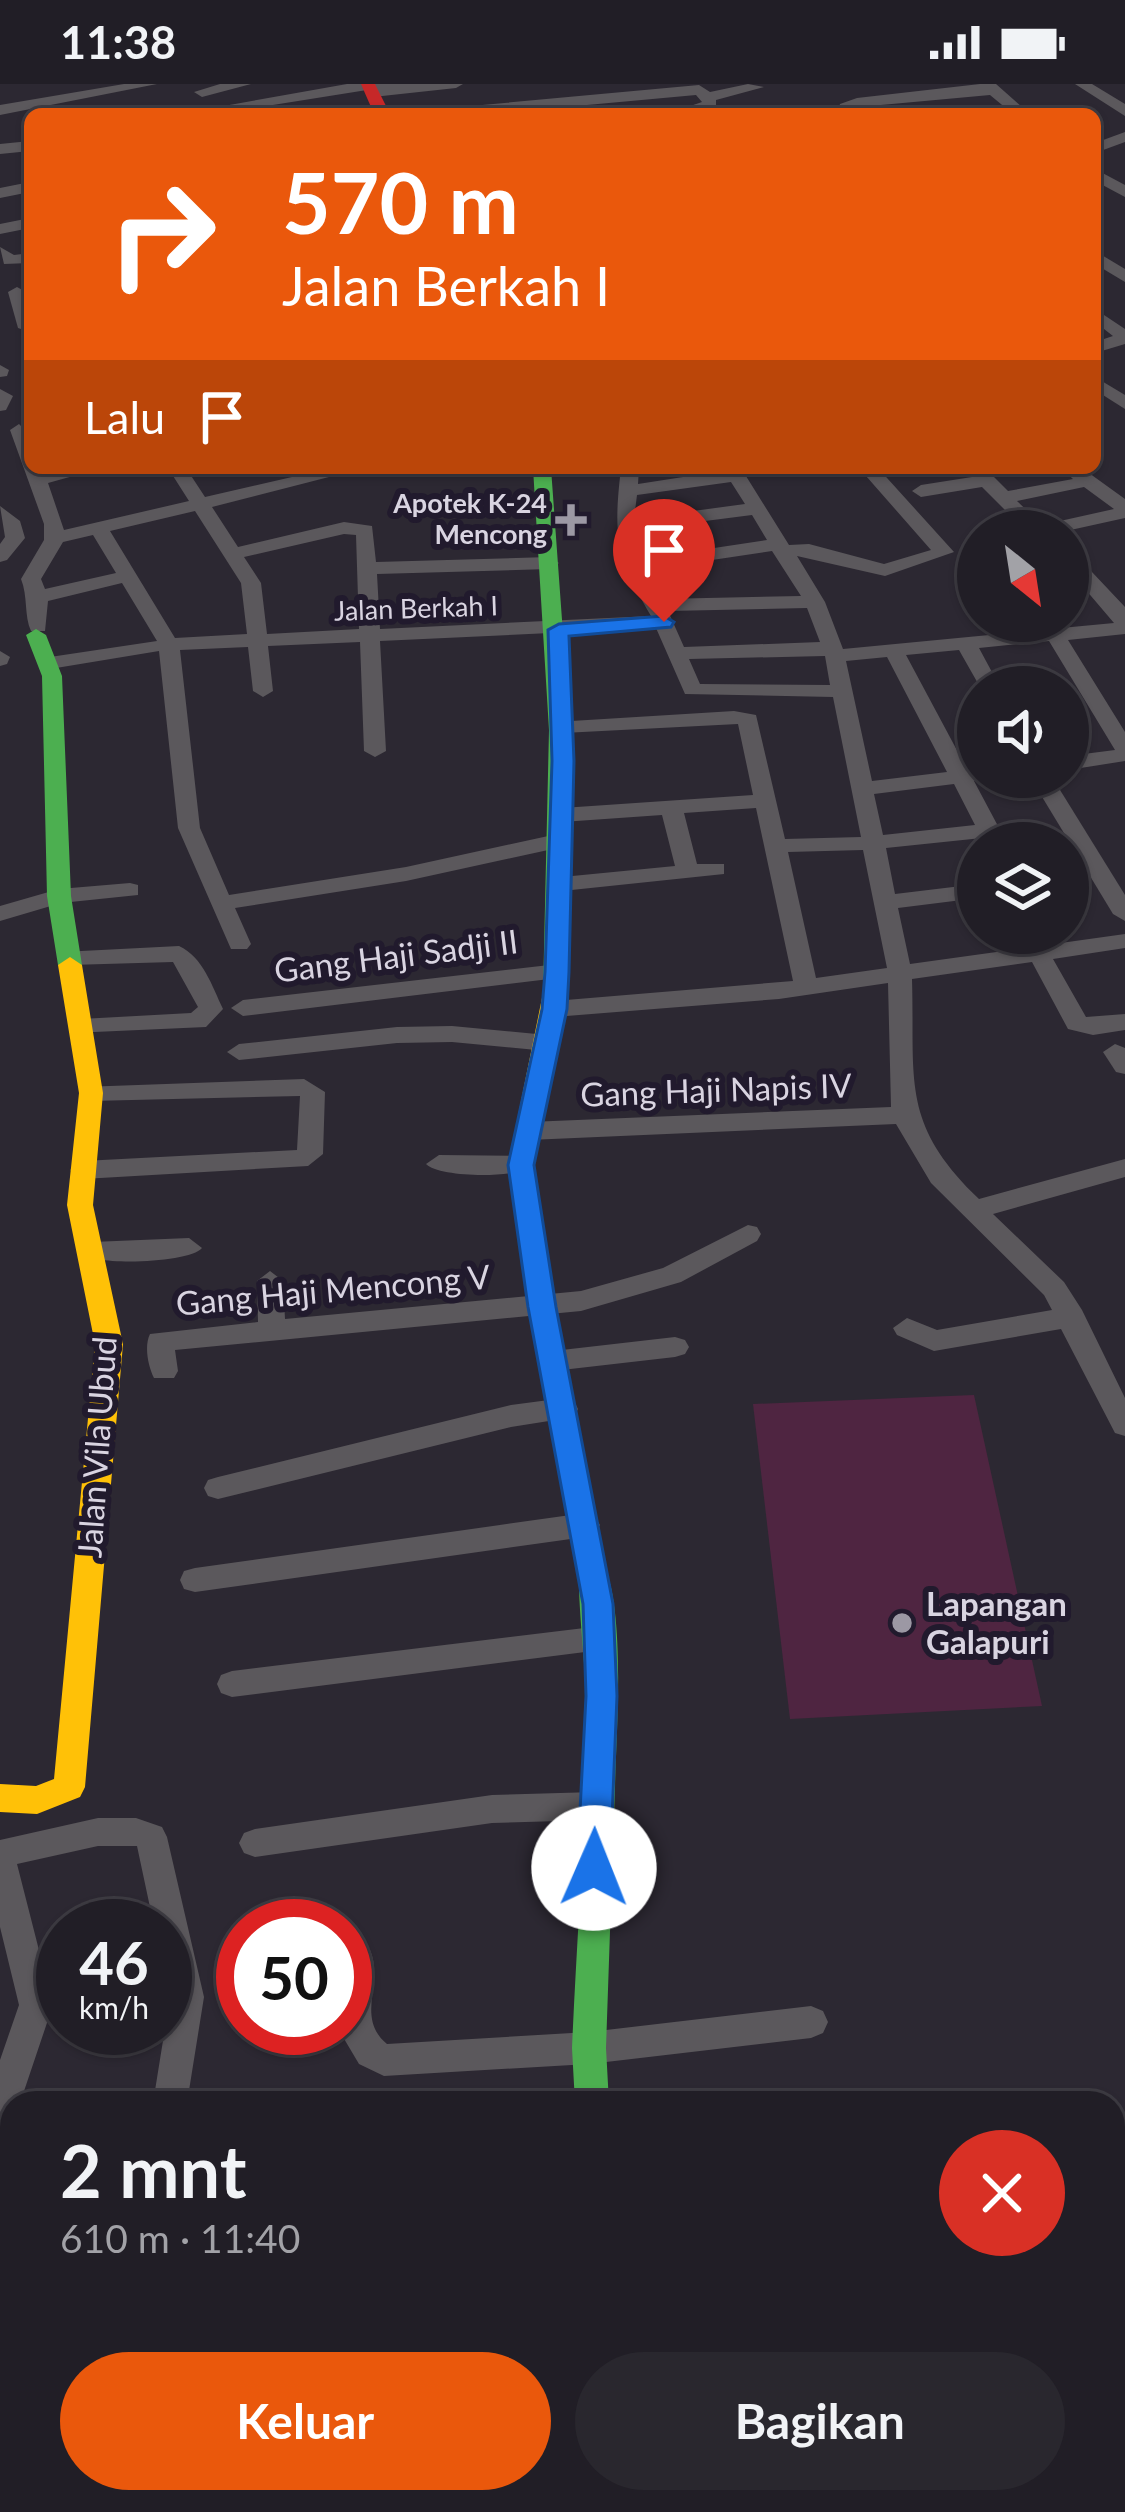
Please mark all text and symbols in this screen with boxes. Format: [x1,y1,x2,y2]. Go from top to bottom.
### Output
text: 11:38 [60,15,176,69]
text: 570 m [282,151,519,252]
icon: right [84,156,240,312]
text: Jalan Berkah I [282,253,610,318]
icon: arrive [189,384,255,450]
text: Lalu [84,390,165,444]
place label: Apotek K-24 Mencong [392,486,547,550]
pin [613,499,715,622]
marker: Apotek K-24 Mencong [558,507,584,533]
north arrow [957,510,1089,642]
map controls [957,510,1089,954]
icon: arrive [631,517,697,583]
street label: Jalan Berkah I [333,588,499,627]
button: sound [957,666,1089,798]
button: layers [957,822,1089,954]
street label: Gang Haji Sadji II [272,920,520,990]
street label: Gang Haji Napis IV [580,1064,853,1114]
street label: Gang Haji Mencong V [174,1255,492,1323]
street label: Jalan Vila Ubud [68,1335,124,1559]
place label: Lapangan Galapuri [926,1583,1067,1661]
marker: Lapangan Galapuri [889,1610,915,1636]
position arrow [531,1805,657,1931]
speed limit sign: 50 [216,1899,372,2055]
text: 46 [79,1926,149,1998]
text: km/h [79,1989,149,2025]
text: 2 mnt [60,2127,246,2213]
button: close [939,2130,1065,2256]
text: 610 m · 11:40 [60,2215,300,2261]
button: Keluar [60,2352,551,2490]
button: Bagikan [575,2352,1065,2490]

